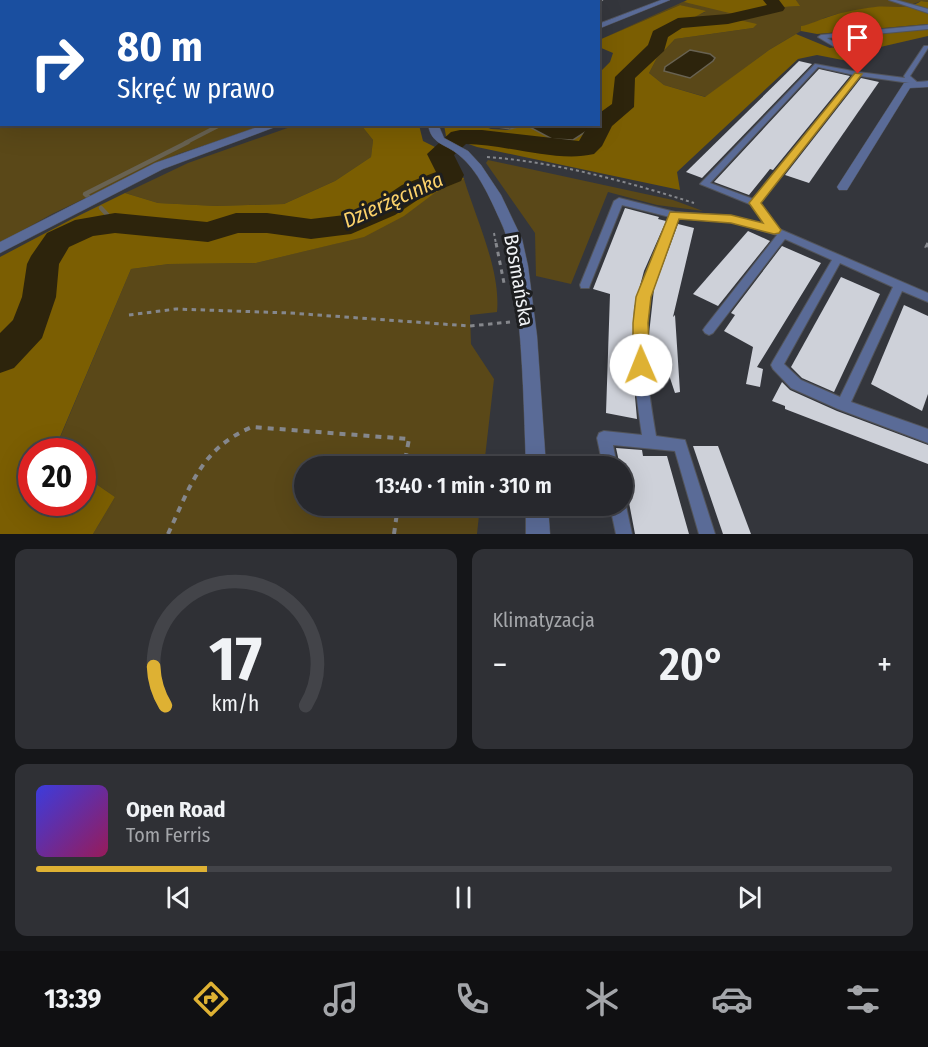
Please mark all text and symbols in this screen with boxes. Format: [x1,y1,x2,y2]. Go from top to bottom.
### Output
pin [832,12,883,74]
icon: arrive [841,21,874,54]
text: 80 m [117,22,203,72]
icon: right [18,24,96,102]
text: Skręć w prawo [117,73,275,105]
water label: Dzierżęcinka [339,166,447,234]
street label: Bosmańska [499,232,539,328]
position arrow [609,333,673,397]
speed limit sign: 20 [18,438,96,516]
text: 13:40 · 1 min · 310 m [375,472,552,499]
text: Klimatyzacja [493,608,595,632]
text: 17 [209,622,262,697]
text: 20° [659,638,725,692]
text: − [493,645,507,685]
text: + [877,645,892,685]
text: km/h [212,691,260,717]
text: Open Road [126,796,226,823]
text: Tom Ferris [126,823,210,847]
icon: previous [162,881,195,914]
icon: pause [447,881,480,914]
icon: next [733,881,766,914]
icon: directions [190,978,232,1020]
icon: music [320,978,362,1020]
icon: phone [451,978,493,1020]
icon: climate [581,978,623,1020]
icon: car [711,978,753,1020]
icon: filters [842,978,884,1020]
text: 13:39 [44,983,101,1015]

